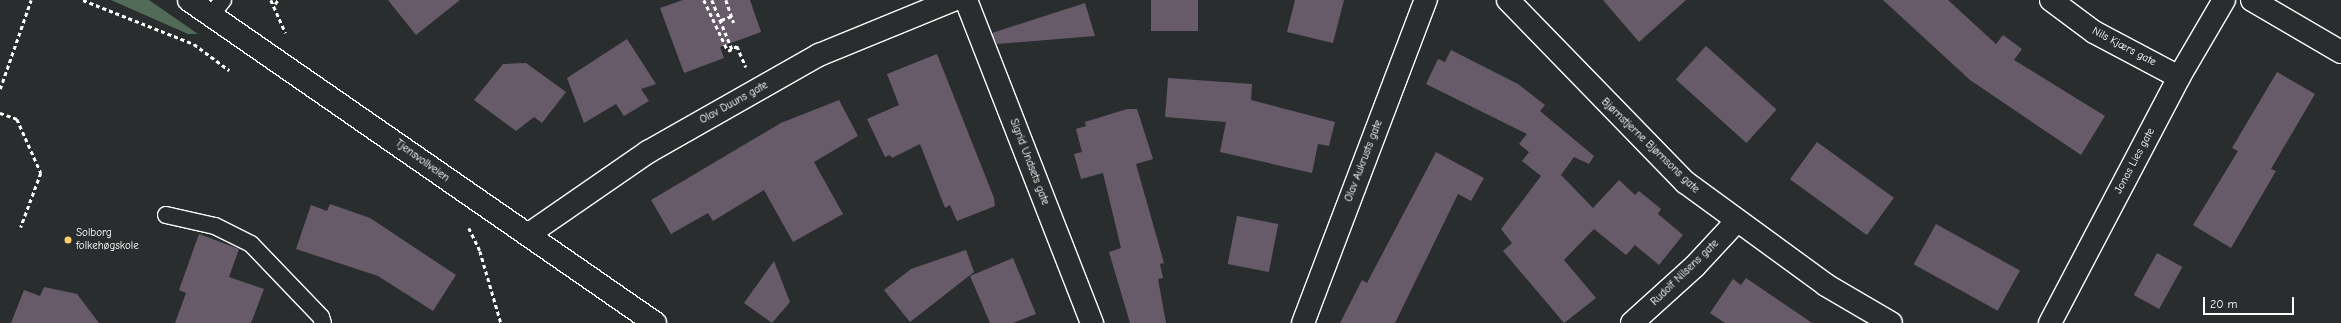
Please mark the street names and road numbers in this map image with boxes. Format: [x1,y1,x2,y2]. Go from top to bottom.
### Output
street label: Nils Kjærs gate [2090,25,2158,69]
street label: Olav Duuns gate [698,79,770,127]
street label: Bjørnstjerne Bjørnsons gate [1598,96,1702,196]
street label: Sigrid Undsets gate [1006,117,1052,207]
street label: Olav Aukrusts gate [1342,118,1386,204]
street label: Jonas Lies gate [2112,126,2158,196]
street label: Tjensvollveien [392,137,452,185]
street label: Rudolf Nilsens gate [1648,237,1722,309]

